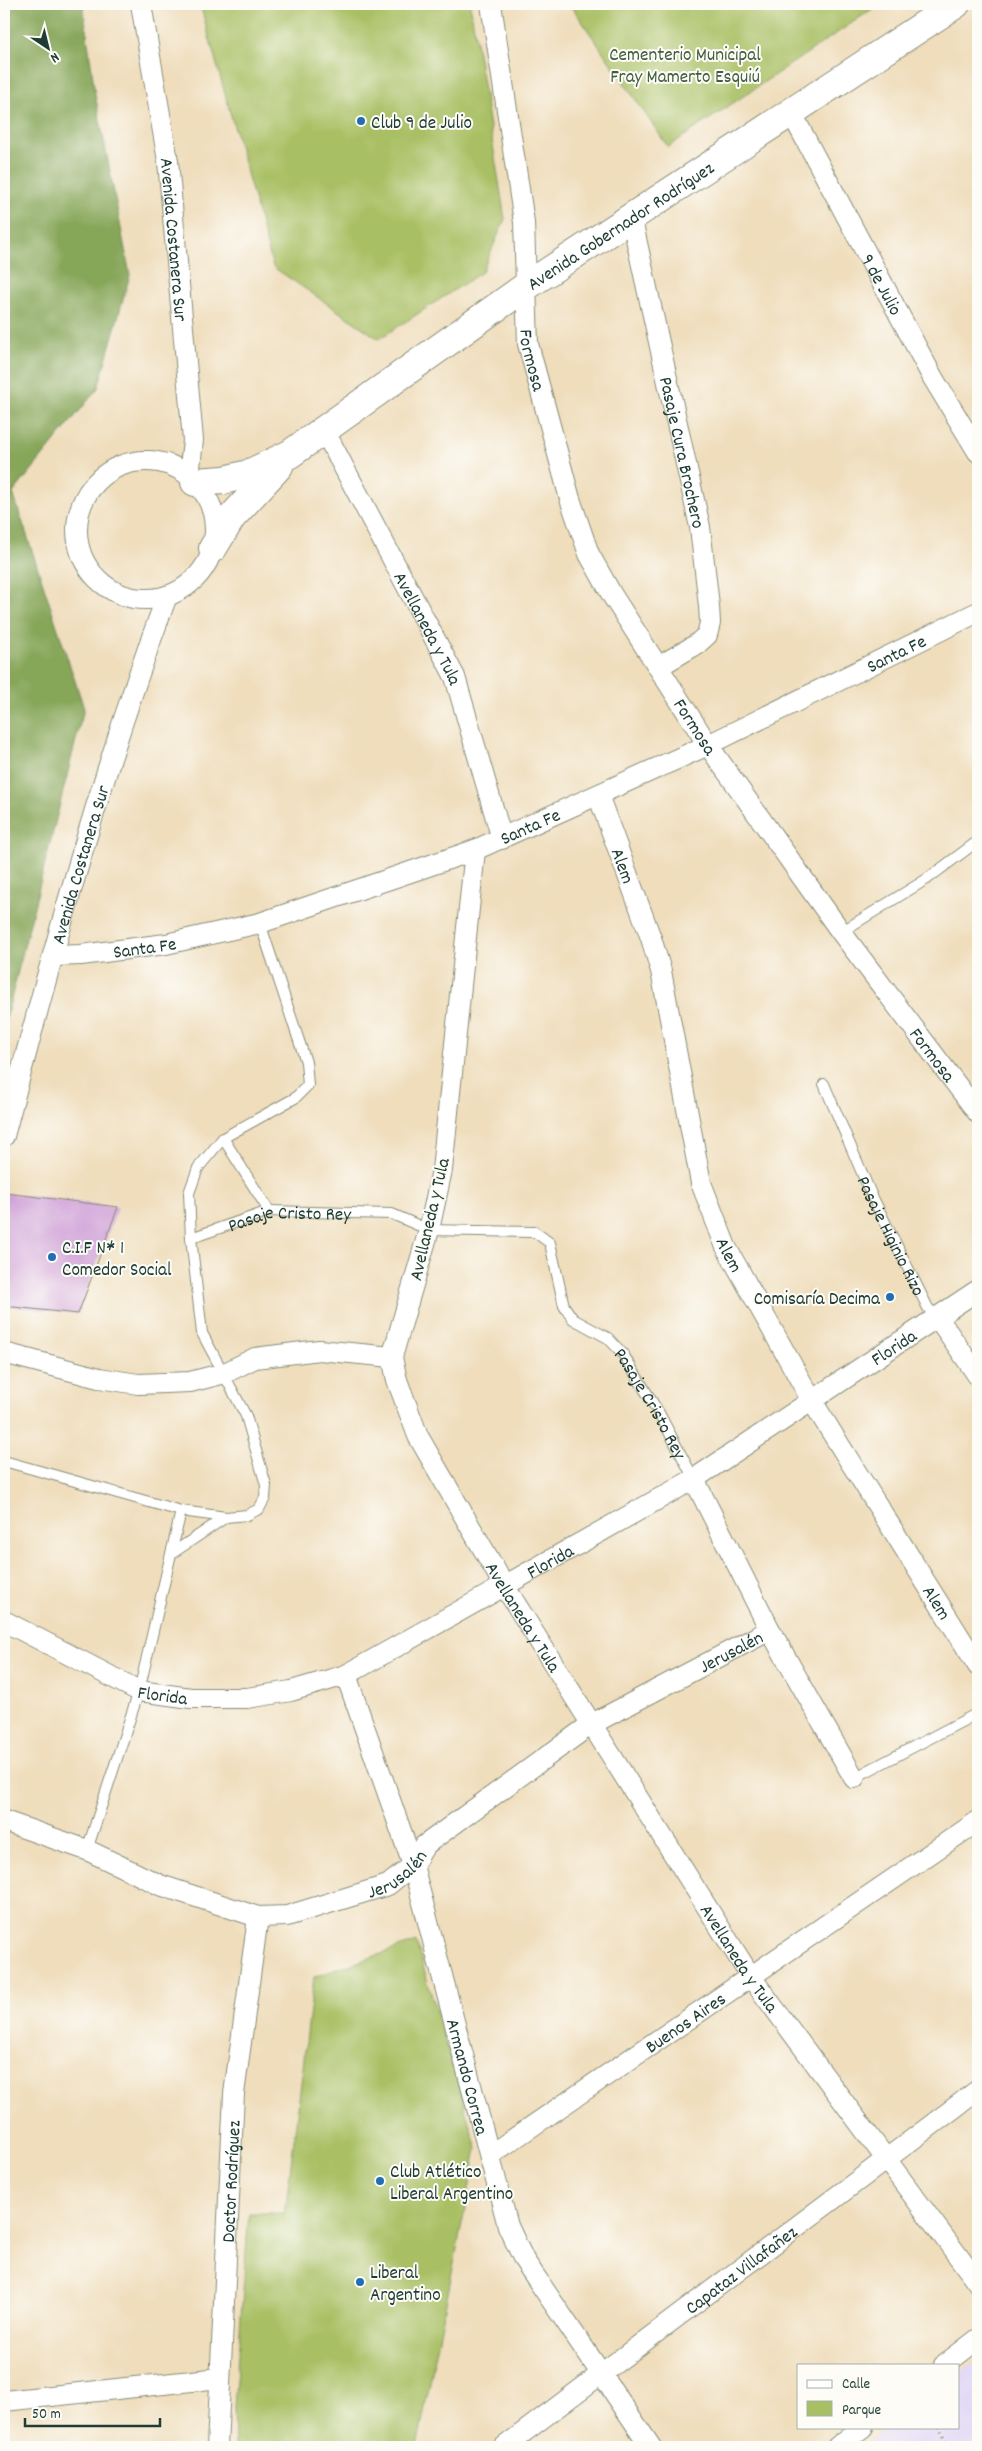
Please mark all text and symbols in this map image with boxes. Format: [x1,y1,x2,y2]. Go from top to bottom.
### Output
north arrow [22,22,72,72]
park label: Cementerio Municipal Fray Mamerto Esquiú [609,43,761,92]
text: N [46,47,63,67]
place label: Club 9 de Julio [371,111,472,138]
marker: Club 9 de Julio [355,115,367,127]
street label: Avenida Gobernador Rodríguez [523,156,721,299]
street label: Avenida Costanera Sur [151,157,192,323]
street label: 9 de Julio [852,250,907,321]
street label: Formosa [511,329,550,396]
street label: Pasaje Cura Brochero [650,374,710,532]
street label: Avellaneda y Tula [385,568,467,690]
street label: Santa Fe [863,630,932,682]
street label: Formosa [665,694,722,763]
street label: Avenida Costanera Sur [47,783,119,948]
street label: Santa Fe [497,803,565,854]
street label: Alem [602,845,640,888]
street label: Santa Fe [112,932,179,968]
street label: Formosa [901,1023,961,1090]
street label: Avellaneda y Tula [404,1155,459,1284]
street label: Pasaje Higinio Rizo [848,1173,930,1302]
street label: Pasaje Cristo Rey [225,1201,352,1241]
street label: Alem [707,1234,748,1279]
place label: C.I.F N* 1 Comedor Social [62,1236,172,1285]
marker: C.I.F N* 1 Comedor Social [46,1251,58,1263]
place label: Comisaría Decima [754,1287,881,1314]
marker: Comisaría Decima [884,1291,896,1303]
street label: Florida [867,1324,924,1374]
street label: Pasaje Cristo Rey [606,1343,691,1465]
street label: Florida [523,1539,581,1587]
street label: Avellaneda y Tula [476,1558,566,1680]
street label: Alem [914,1581,956,1626]
street label: Jerusalén [695,1626,769,1682]
street label: Florida [136,1681,190,1715]
street label: Jerusalén [365,1846,436,1907]
street label: Avellaneda y Tula [691,1900,784,2021]
street label: Buenos Aires [641,1987,733,2062]
street label: Armando Correa [437,2016,494,2139]
street label: Doctor Rodríguez [217,2120,250,2243]
place label: Club Atlético Liberal Argentino [390,2160,513,2209]
marker: Club Atlético Liberal Argentino [374,2175,386,2187]
street label: Capataz Villafañez [681,2221,804,2323]
place label: Liberal Argentino [370,2261,441,2310]
marker: Liberal Argentino [354,2276,366,2288]
legend [797,2364,960,2428]
text: Calle [842,2374,871,2396]
scale bar [25,2396,160,2428]
text: Parque [842,2400,882,2422]
text: 50 m [32,2404,61,2426]

